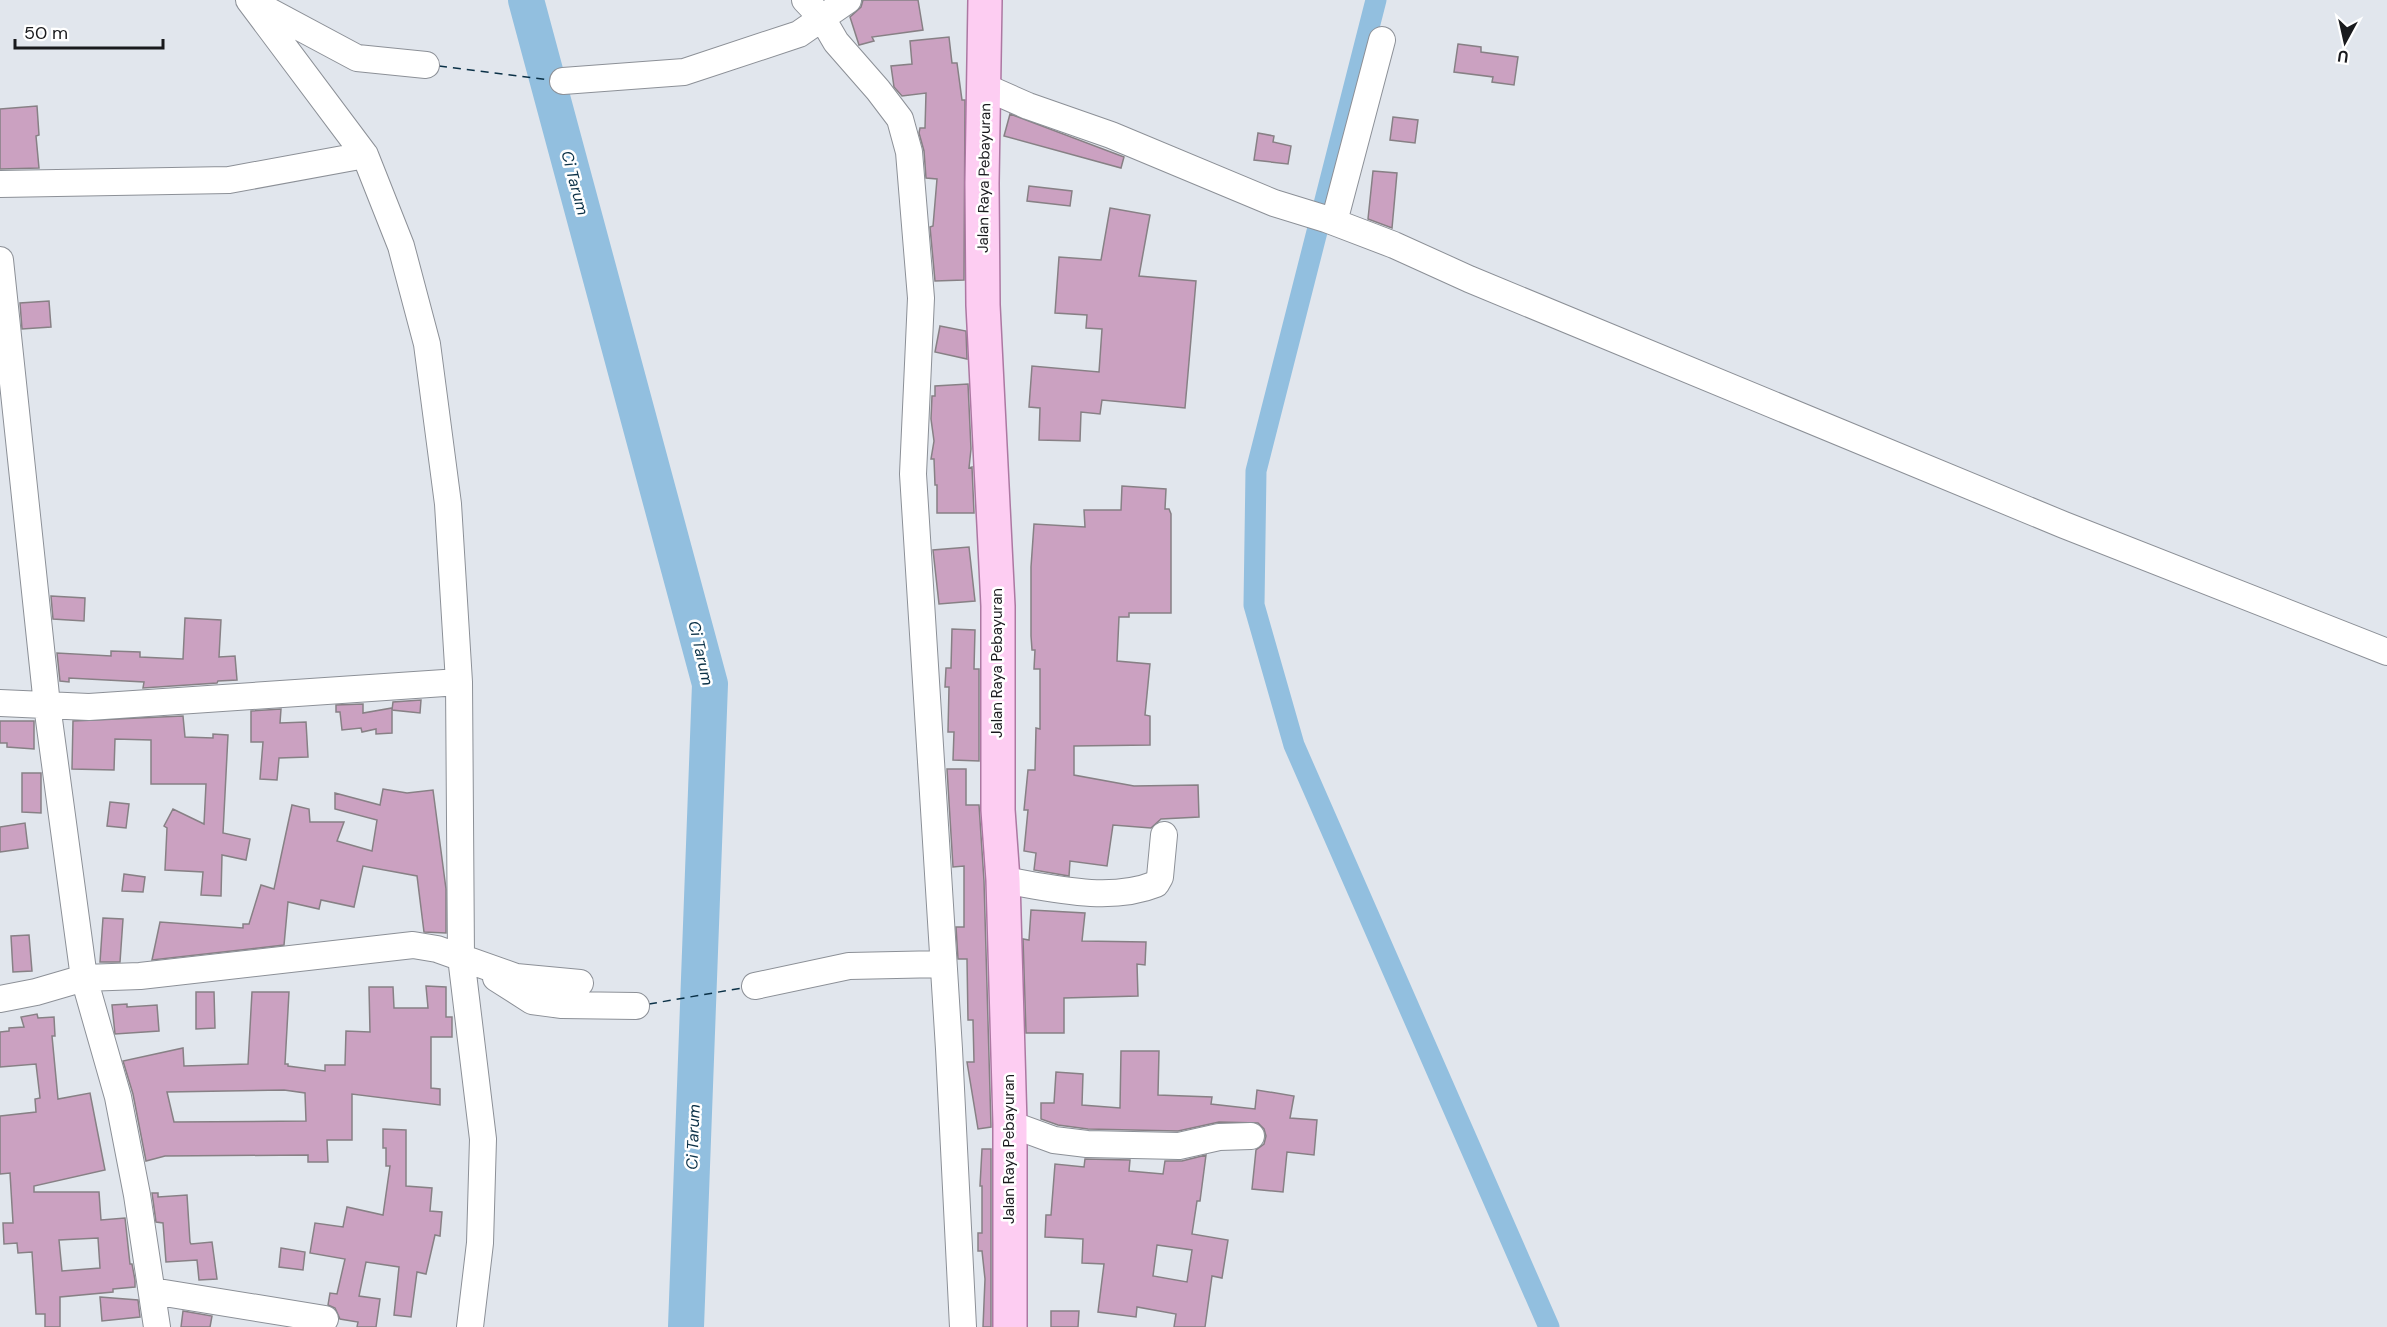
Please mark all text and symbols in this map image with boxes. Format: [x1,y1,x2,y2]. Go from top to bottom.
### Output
scale bar [15,12,164,50]
north arrow [2315,12,2375,72]
text: 50 m [24,21,68,45]
text: U [2336,45,2350,68]
street label: Jalan Raya Pebayuran [973,103,995,253]
water label: Ci Tarum [556,148,594,218]
street label: Jalan Raya Pebayuran [987,588,1007,738]
water label: Ci Tarum [683,619,719,687]
street label: Jalan Raya Pebayuran [999,1074,1019,1224]
water label: Ci Tarum [681,1104,705,1170]

